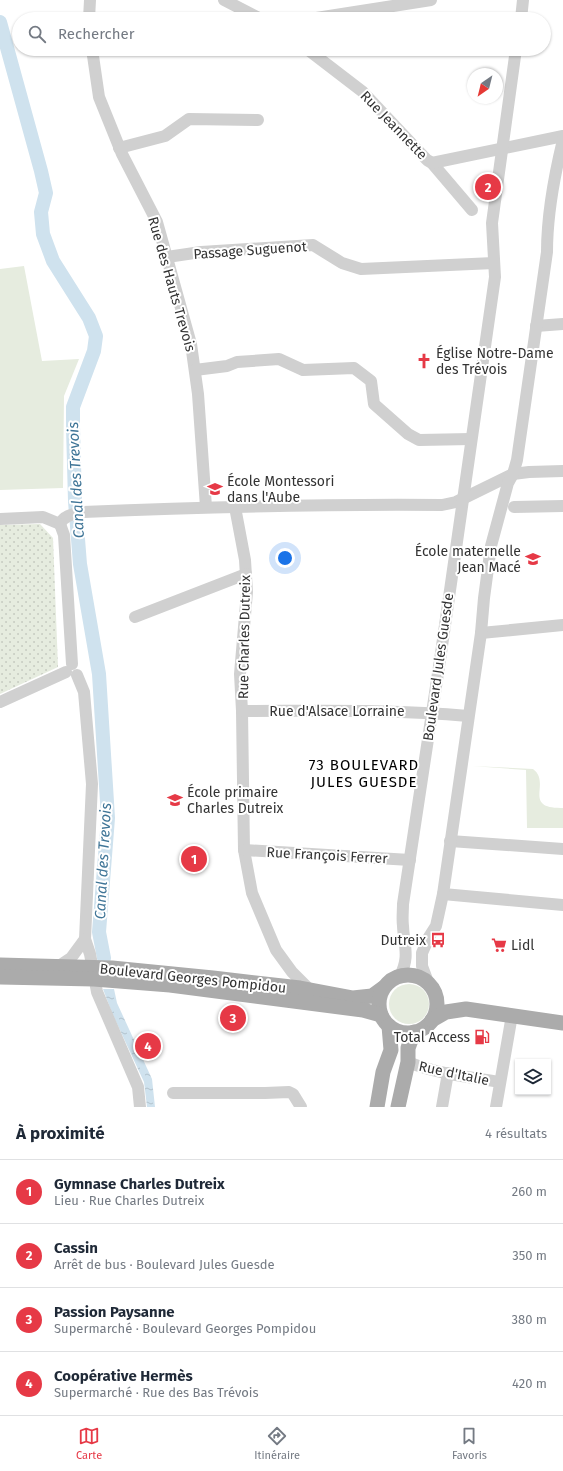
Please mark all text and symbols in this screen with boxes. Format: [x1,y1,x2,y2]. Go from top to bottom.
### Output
search box [12,12,551,56]
icon: search [26,23,48,45]
text: Rechercher [58,25,134,43]
north arrow [467,68,503,104]
street label: Rue Jeannette [357,87,431,163]
pin: 2 [475,172,501,202]
street label: Rue des Hauts Trevois [144,215,199,354]
street label: Passage Suguenot [193,238,308,263]
place label: Église Notre-Dame des Trévois [436,344,554,378]
church icon: Église Notre-Dame des Trévois [415,352,433,370]
water label: Canal des Trevois [64,421,88,539]
place label: École Montessori dans l'Aube [227,472,334,506]
school or university icon: École Montessori dans l'Aube [206,480,224,498]
place label: École maternelle Jean Macé [415,542,521,576]
your location [275,548,295,568]
school or university icon: École maternelle Jean Macé [524,550,542,568]
street label: Rue Charles Dutreix [235,574,254,699]
street label: Boulevard Jules Guesde [420,592,457,742]
street label: Rue d'Alsace Lorraine [269,703,405,720]
district label: 73 BOULEVARD JULES GUESDE [309,756,419,791]
place label: École primaire Charles Dutreix [187,783,284,817]
school or university icon: École primaire Charles Dutreix [166,791,184,809]
water label: Canal des Trevois [91,802,115,920]
pin: 1 [181,844,207,874]
street label: Rue François Ferrer [266,844,389,867]
bus stop icon: Dutreix [429,931,447,949]
place label: Dutreix [380,932,426,949]
supermarket icon: Lidl [490,936,508,954]
place label: Lidl [511,937,534,954]
street label: Boulevard Georges Pompidou [99,960,287,997]
pin: 3 [220,1003,246,1033]
fuel station icon: Total Access [473,1028,491,1046]
place label: Total Access [394,1029,470,1046]
pin: 4 [135,1031,161,1061]
street label: Rue d'Italie [417,1058,491,1089]
map controls [515,1059,551,1095]
button: layers [515,1059,551,1095]
text: À proximité [16,1123,105,1144]
text: 4 résultats [485,1126,547,1141]
text: Gymnase Charles Dutreix [54,1175,225,1193]
text: 1 [26,1184,32,1199]
text: 260 m [512,1184,547,1199]
text: Lieu · Rue Charles Dutreix [54,1193,204,1208]
text: Cassin [54,1239,98,1257]
text: 2 [26,1248,32,1263]
text: 350 m [512,1248,547,1263]
text: Arrêt de bus · Boulevard Jules Guesde [54,1257,275,1272]
text: Passion Paysanne [54,1303,175,1321]
text: 3 [26,1312,32,1327]
text: 380 m [512,1312,547,1327]
text: Supermarché · Boulevard Georges Pompidou [54,1321,316,1336]
text: Coopérative Hermès [54,1367,193,1385]
text: 4 [25,1376,33,1391]
text: 420 m [512,1376,547,1391]
text: Supermarché · Rue des Bas Trévois [54,1385,259,1400]
tab: Carte [76,1425,102,1462]
tab: Itinéraire [254,1425,300,1462]
tab: Favoris [452,1425,487,1462]

